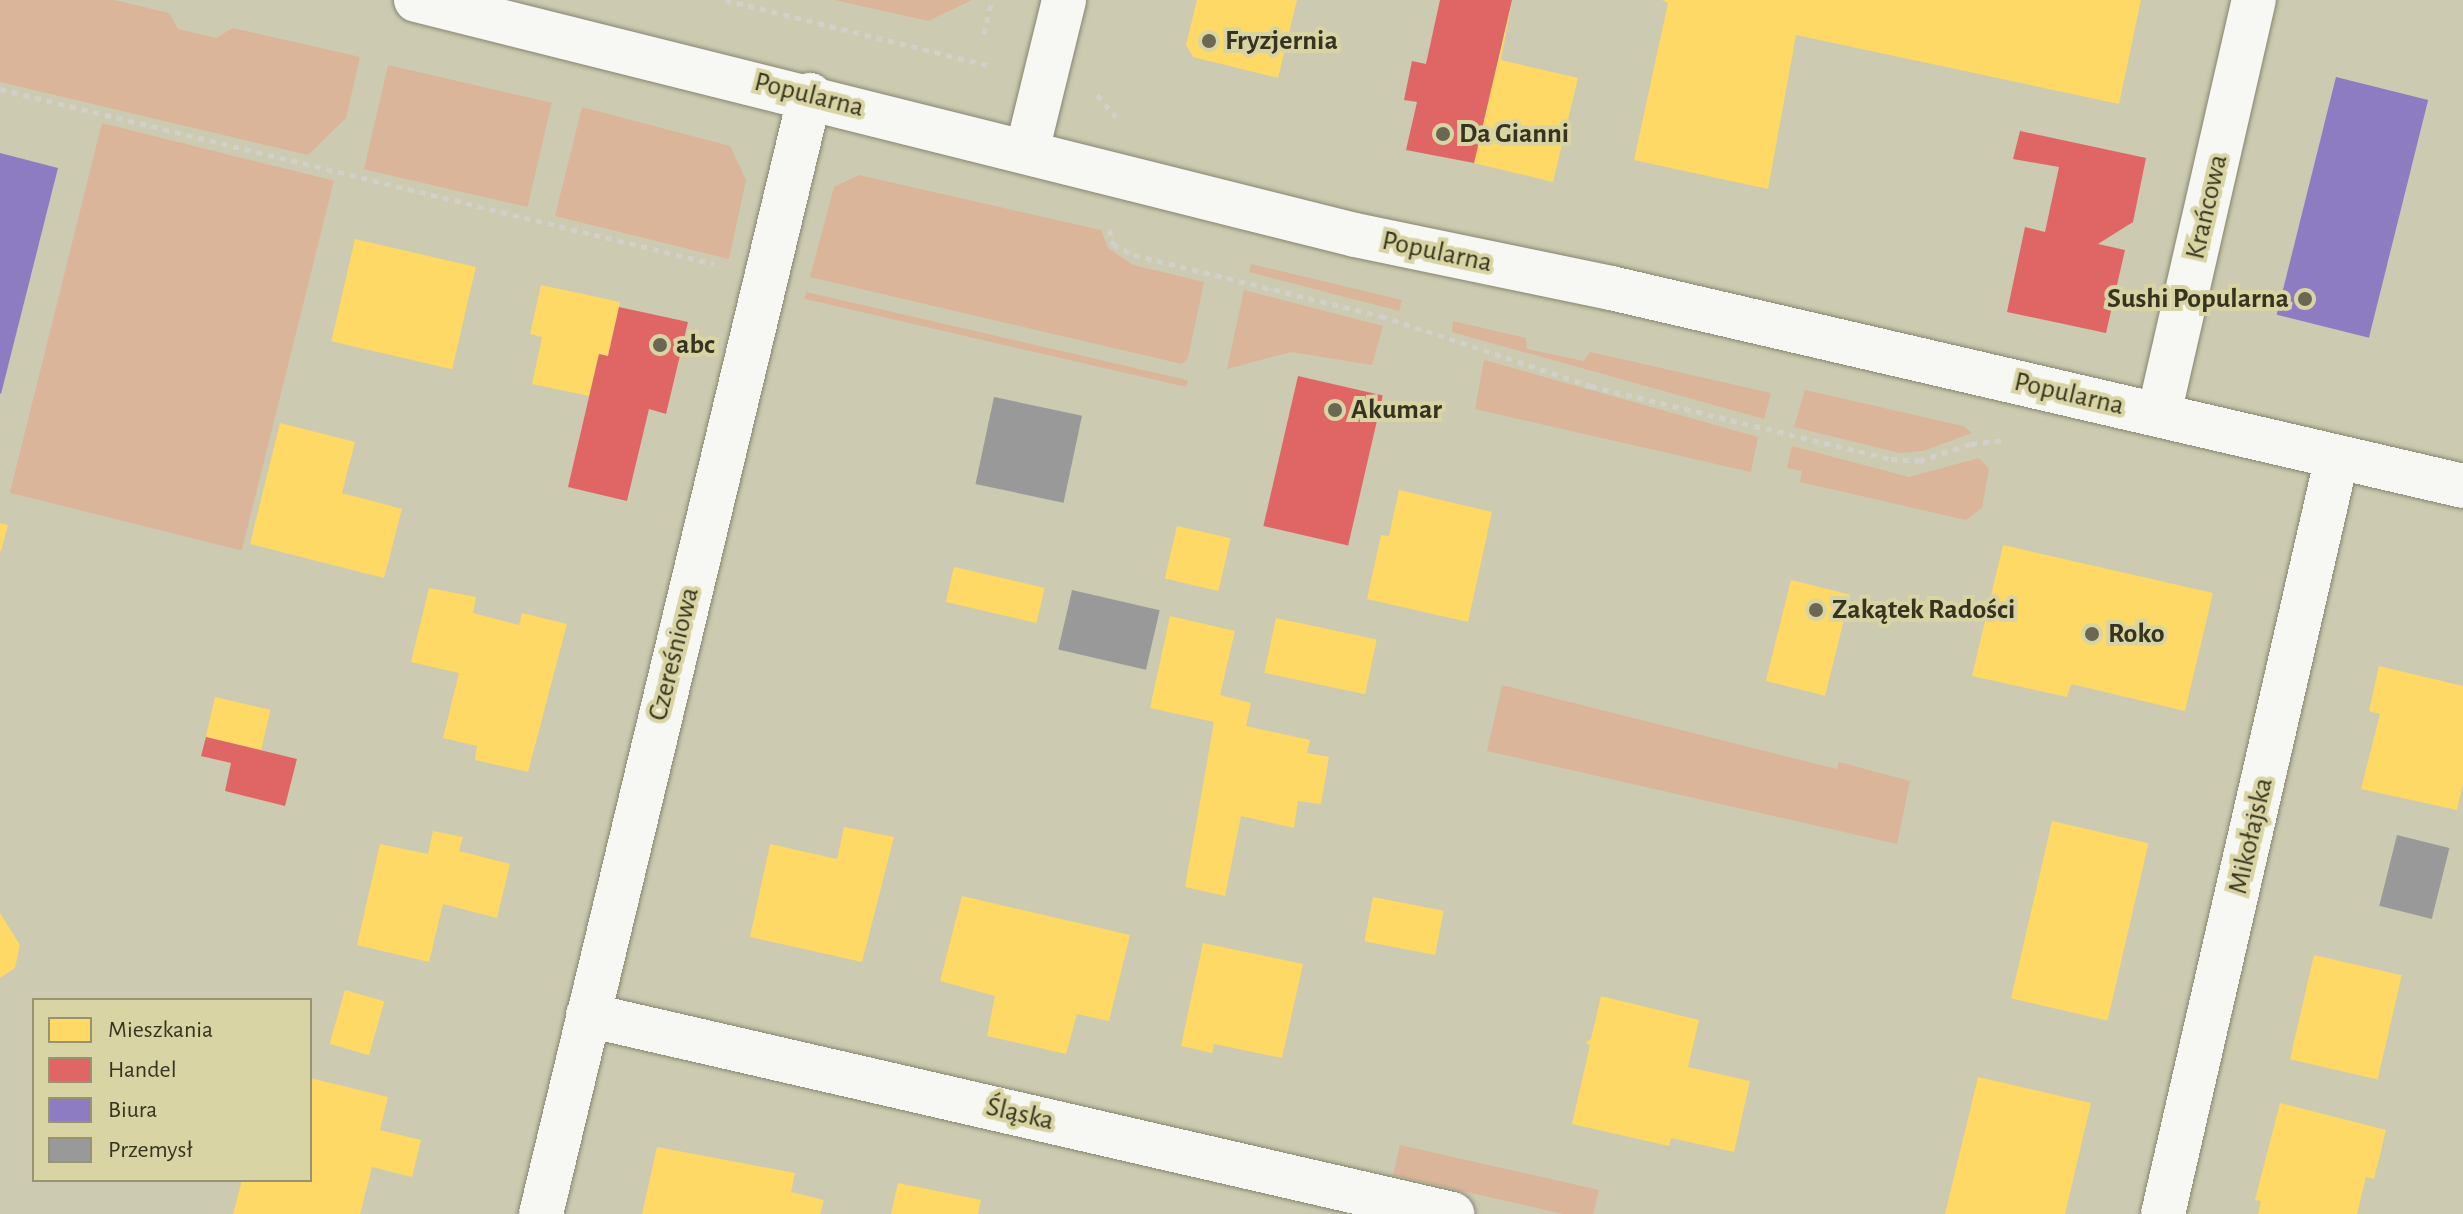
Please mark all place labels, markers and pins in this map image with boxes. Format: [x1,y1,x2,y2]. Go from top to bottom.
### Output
place label: Fryzjernia [1225,24,1338,58]
marker: Fryzjernia [1200,32,1218,50]
place label: Da Gianni [1459,117,1569,151]
marker: Da Gianni [1434,125,1452,143]
place label: Sushi Popularna [2107,282,2289,316]
marker: Sushi Popularna [2296,290,2314,308]
place label: abc [676,328,715,362]
marker: abc [651,336,669,354]
place label: Akumar [1351,393,1442,427]
marker: Akumar [1326,401,1344,419]
place label: Zakątek Radości [1832,593,2015,627]
marker: Zakątek Radości [1807,601,1825,619]
place label: Roko [2108,617,2165,651]
marker: Roko [2083,625,2101,643]

